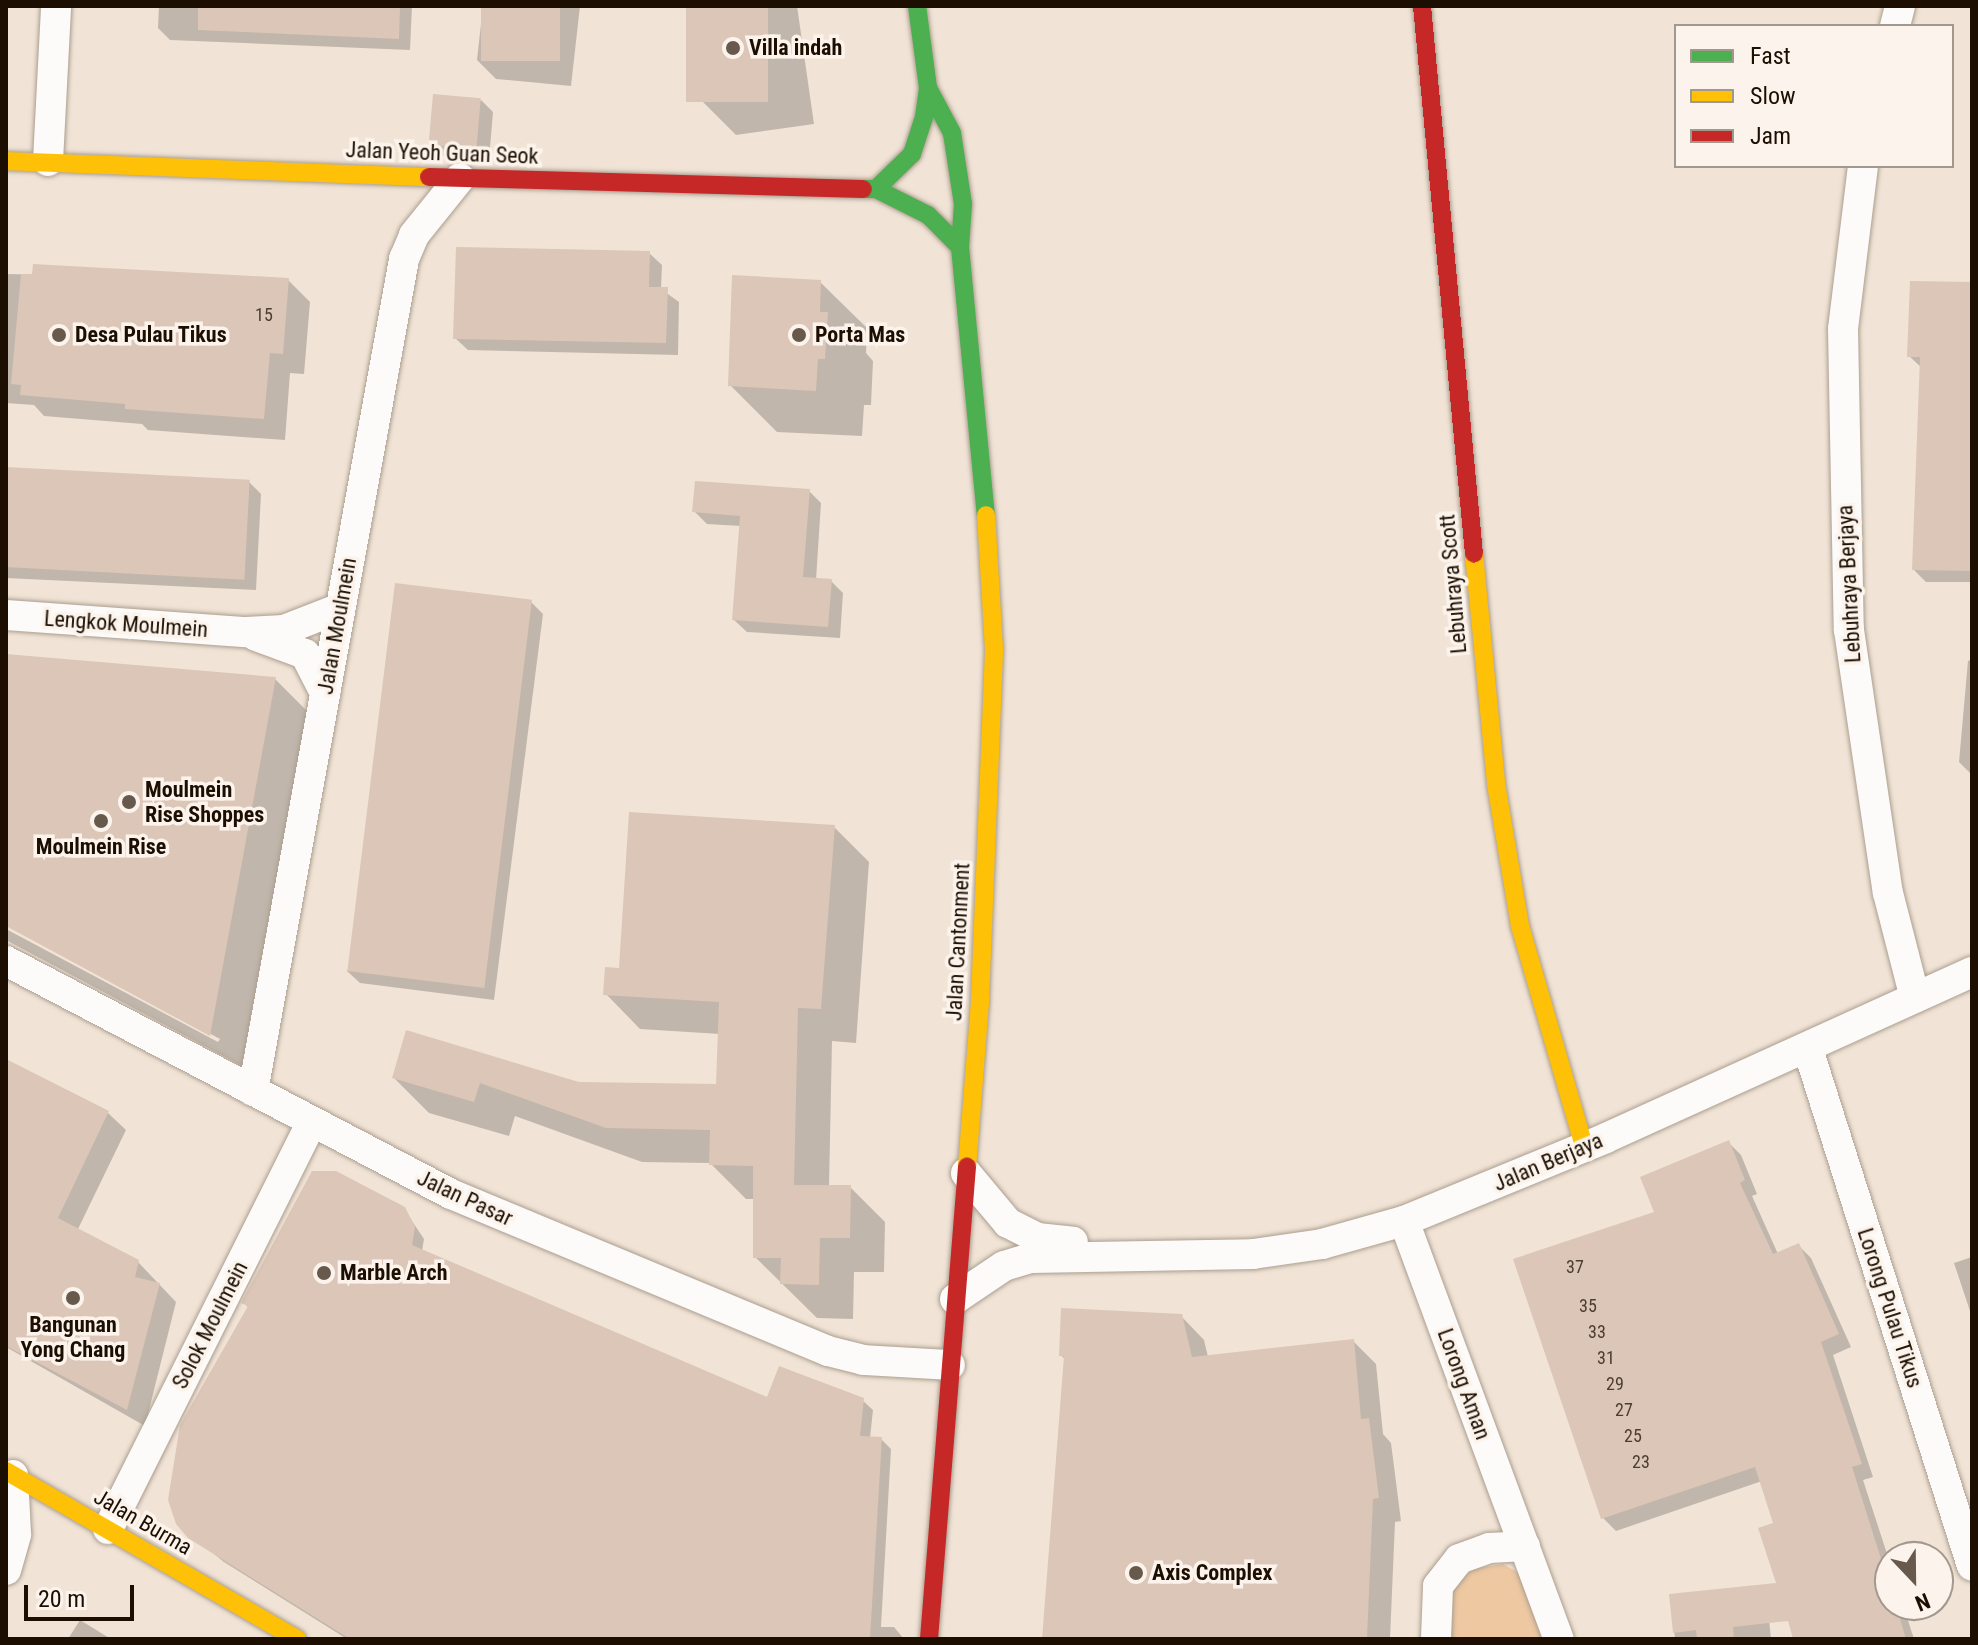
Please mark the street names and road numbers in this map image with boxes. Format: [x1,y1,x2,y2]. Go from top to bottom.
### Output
street label: Jalan Yeoh Guan Seok [345,136,539,170]
street label: Lebuhraya Berjaya [1832,504,1866,664]
street label: Lebuhraya Scott [1434,513,1472,655]
street label: Jalan Moulmein [312,556,362,696]
street label: Lengkok Moulmein [43,605,209,643]
street label: Jalan Cantonment [941,862,975,1022]
street label: Jalan Berjaya [1489,1127,1607,1197]
street label: Jalan Pasar [413,1164,517,1232]
street label: Lorong Pulau Tikus [1852,1225,1928,1391]
street label: Solok Moulmein [167,1257,253,1393]
street label: Lorong Aman [1432,1325,1496,1443]
street label: Jalan Burma [89,1483,197,1561]

